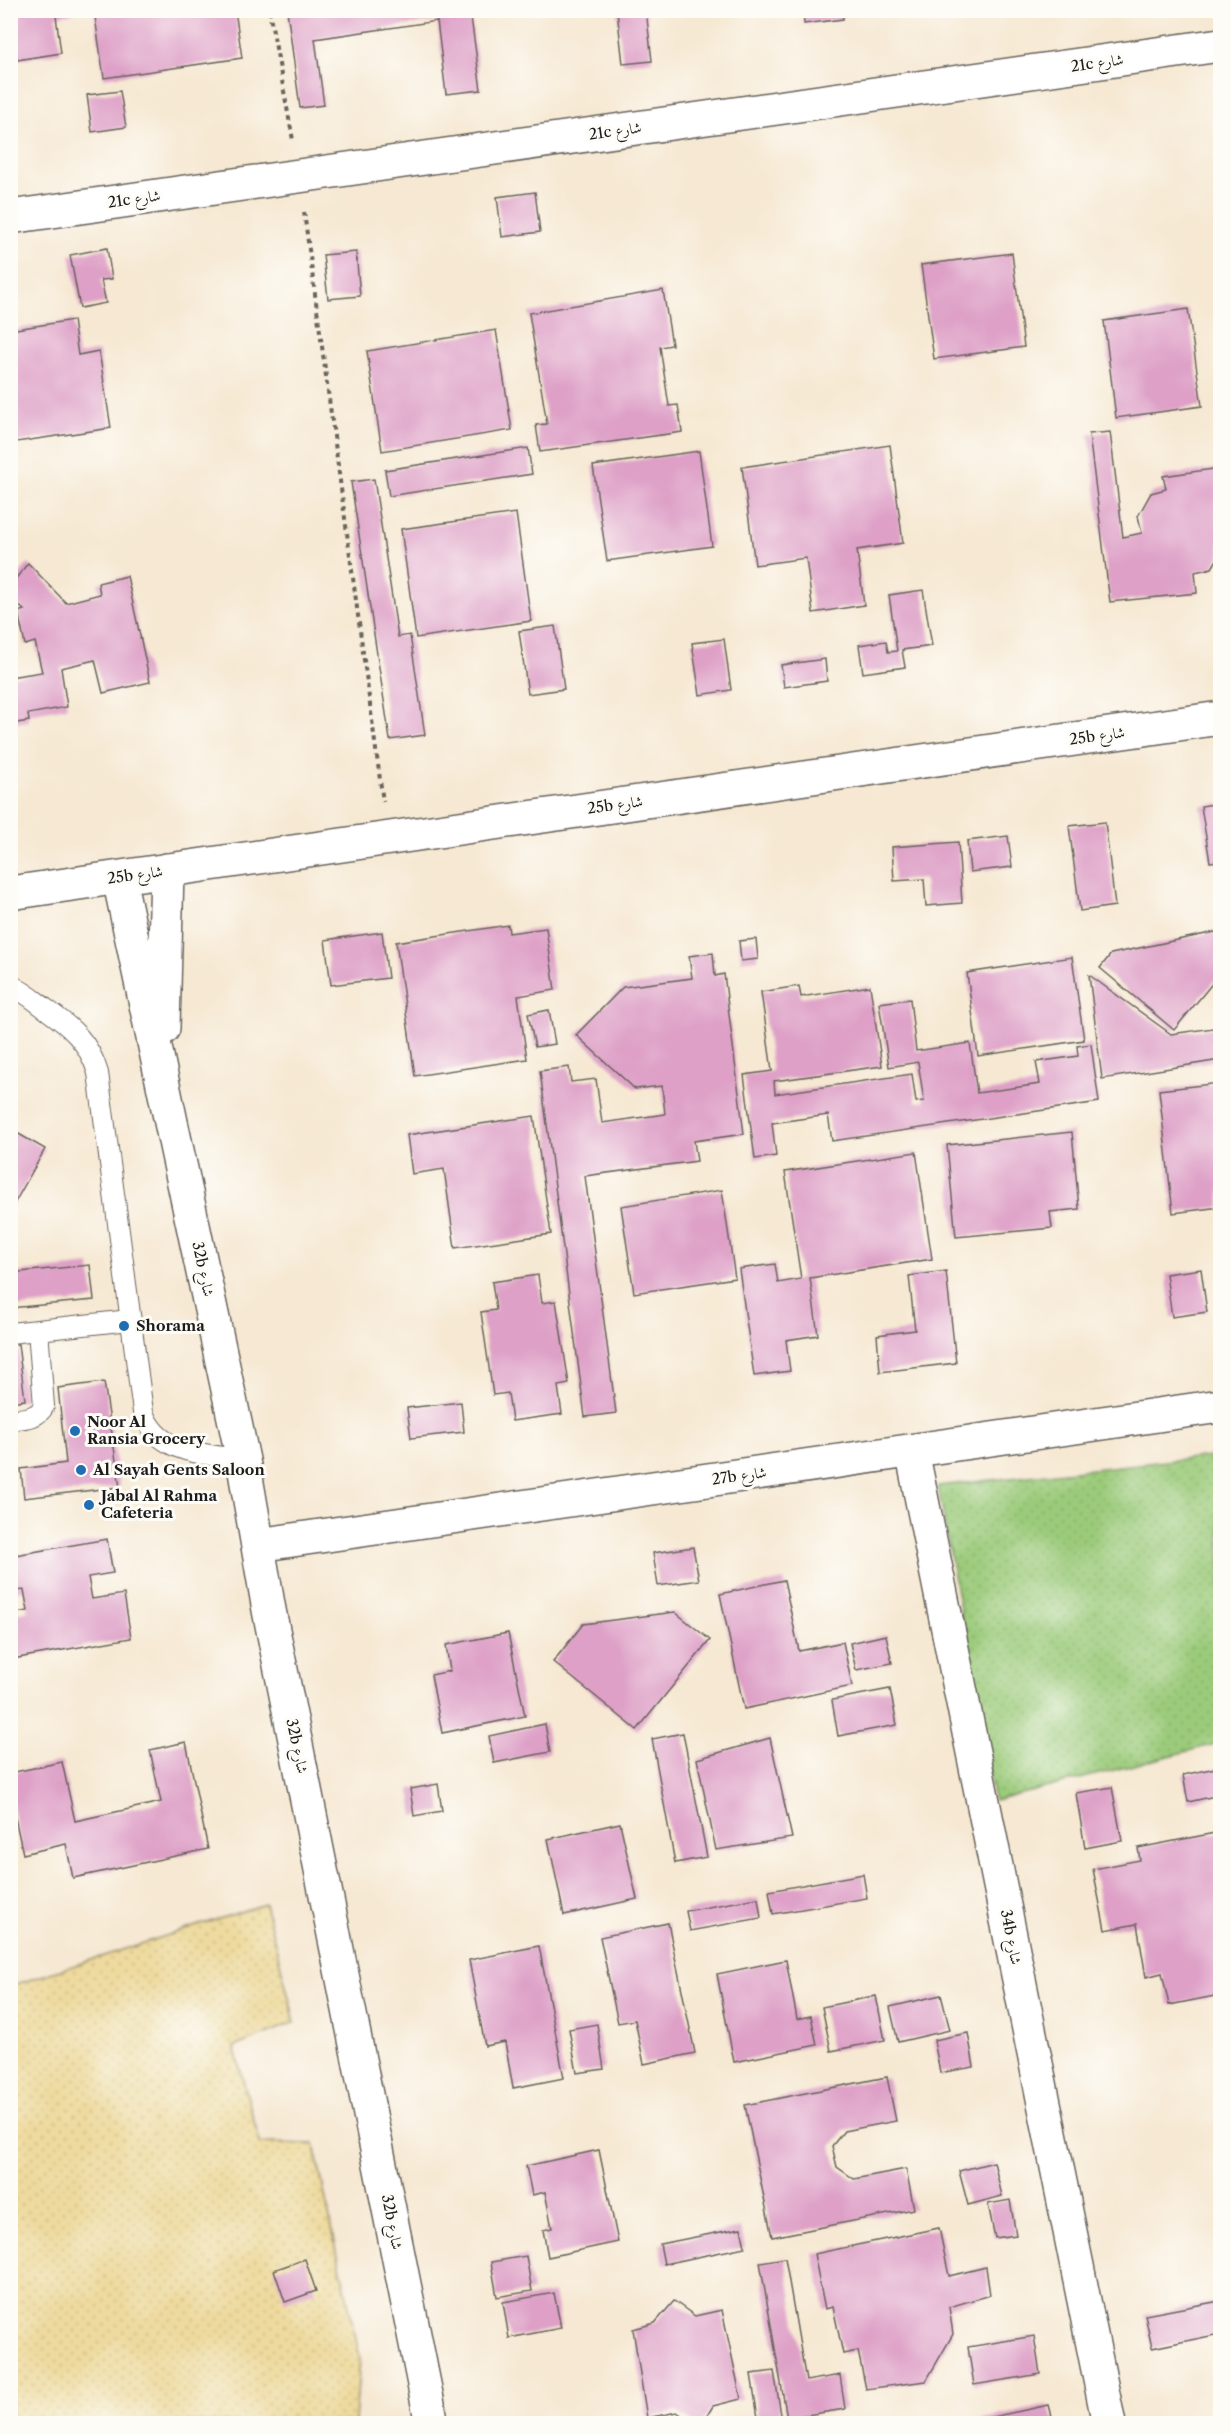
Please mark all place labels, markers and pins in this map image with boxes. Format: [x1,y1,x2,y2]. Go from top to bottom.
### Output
place label: Shorama [136,1316,205,1335]
marker: Shorama [117,1319,131,1333]
place label: Noor Al Ransia Grocery [87,1412,206,1448]
marker: Noor Al Ransia Grocery [68,1424,82,1438]
place label: Al Sayah Gents Saloon [92,1460,265,1479]
marker: Al Sayah Gents Saloon [74,1463,88,1477]
place label: Jabal Al Rahma Cafeteria [98,1486,217,1522]
marker: Jabal Al Rahma Cafeteria [82,1498,96,1512]

